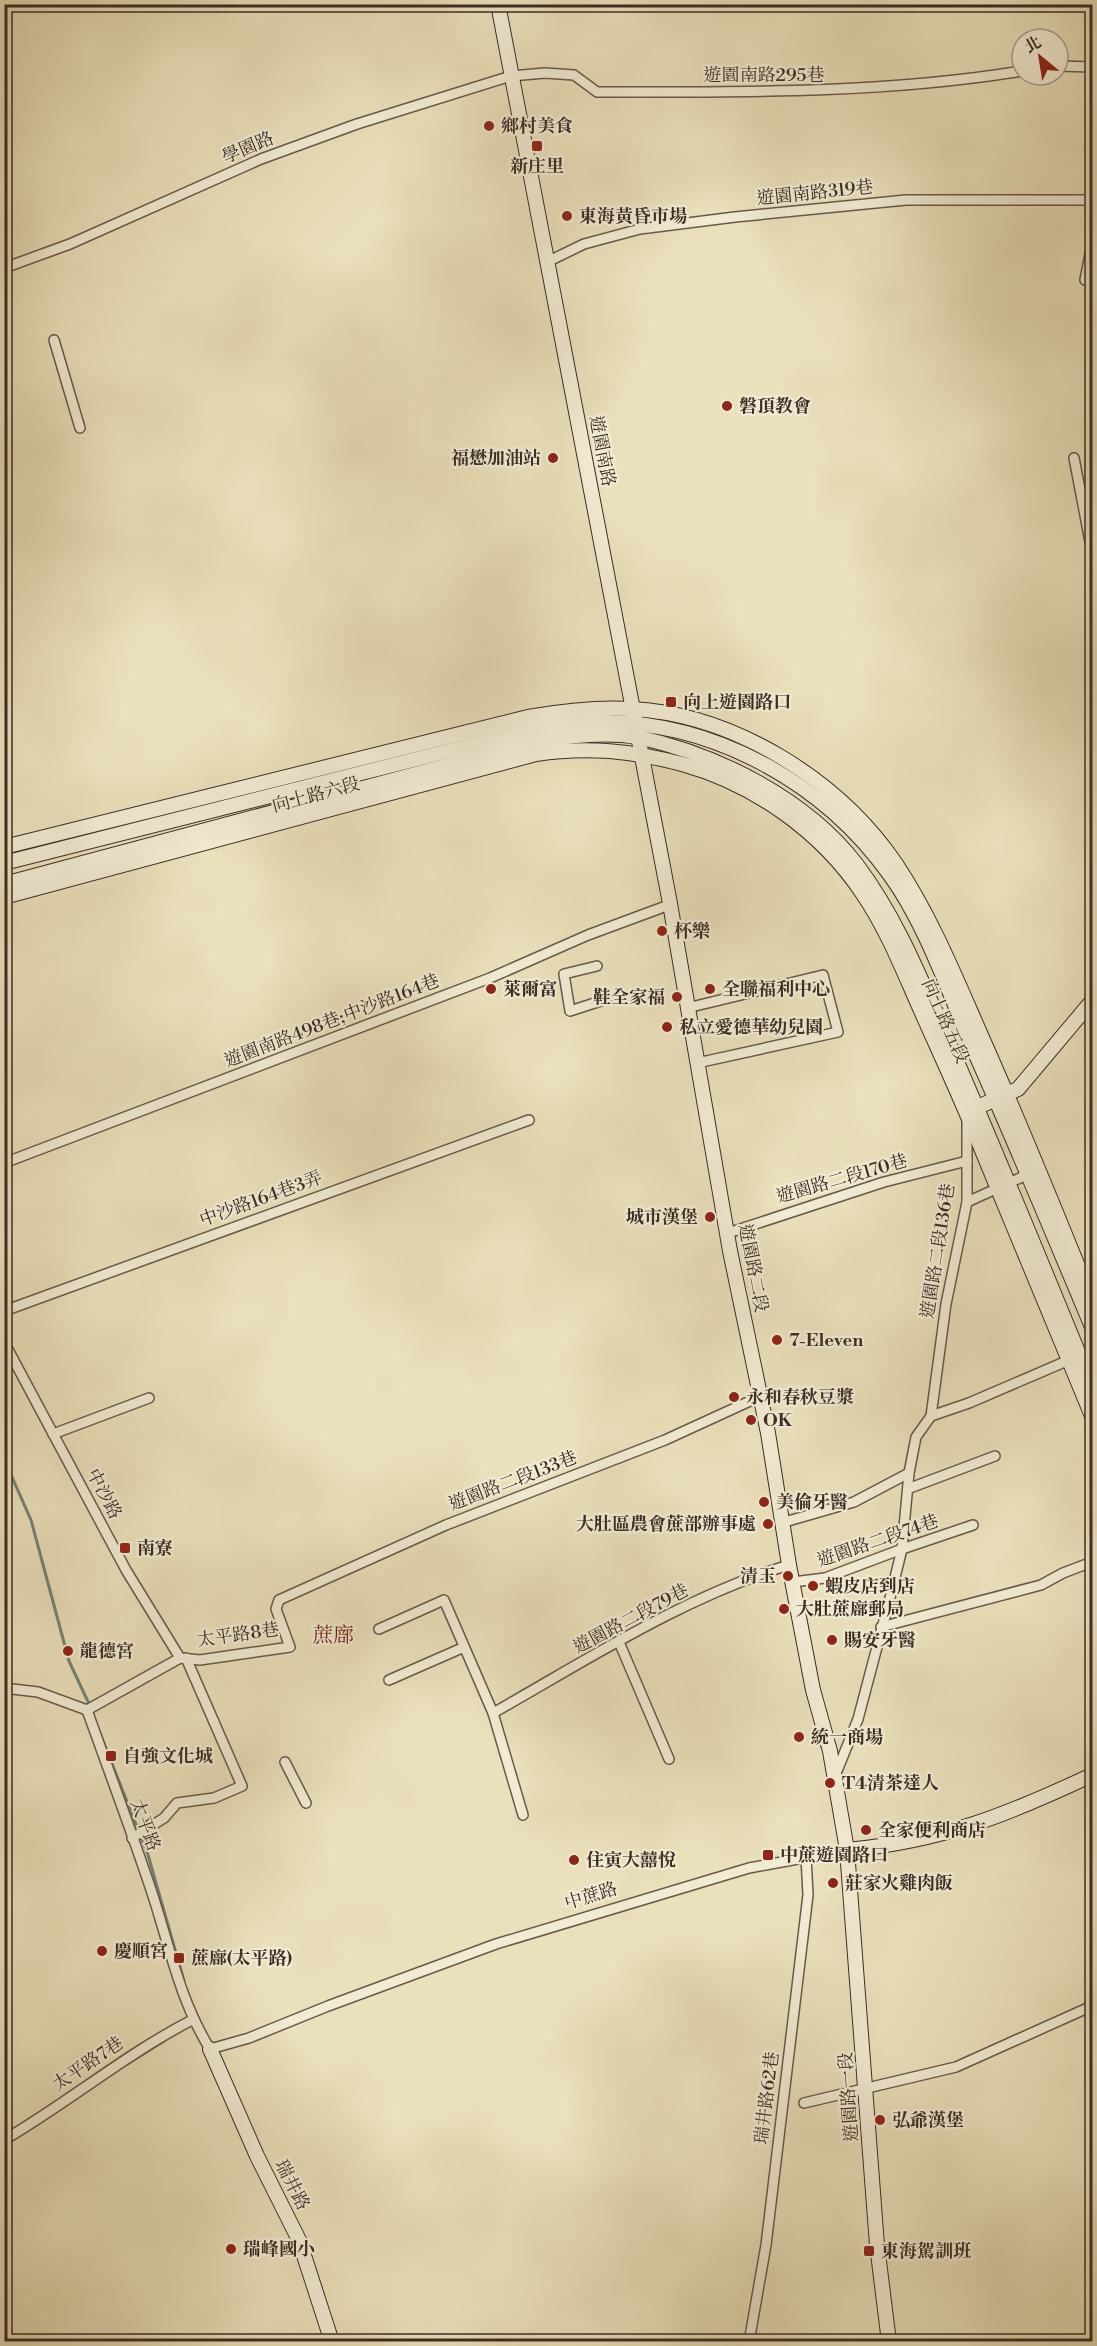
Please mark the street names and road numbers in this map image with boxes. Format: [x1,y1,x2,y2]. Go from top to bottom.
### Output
street label: 遊園南路295巷 [703,64,825,87]
street label: 學園路 [219,127,277,169]
street label: 遊園南路319巷 [755,175,875,211]
street label: 遊園南路 [584,413,620,489]
street label: 向上路六段 [270,772,362,818]
street label: 遊園南路498巷;中沙路164巷 [221,969,443,1073]
street label: 向上路五段 [916,975,974,1067]
street label: 遊園路二段170巷 [774,1149,910,1209]
street label: 中沙路164巷3弄 [196,1166,326,1232]
street label: 遊園路二段136巷 [916,1182,960,1320]
street label: 遊園路二段 [733,1222,773,1314]
street label: 遊園路二段133巷 [446,1446,580,1516]
street label: 中沙路 [81,1465,127,1523]
street label: 遊園路二段74巷 [814,1509,942,1573]
street label: 遊園路二段79巷 [569,1579,693,1659]
street label: 太平路8巷 [195,1618,281,1652]
street label: 太平路 [125,1796,165,1854]
street label: 中蔗路 [562,1877,620,1915]
street label: 太平路7巷 [48,2032,128,2096]
street label: 瑞井路62巷 [750,2050,784,2146]
street label: 遊園路一段 [834,2051,864,2143]
street label: 瑞井路 [269,2156,315,2214]

